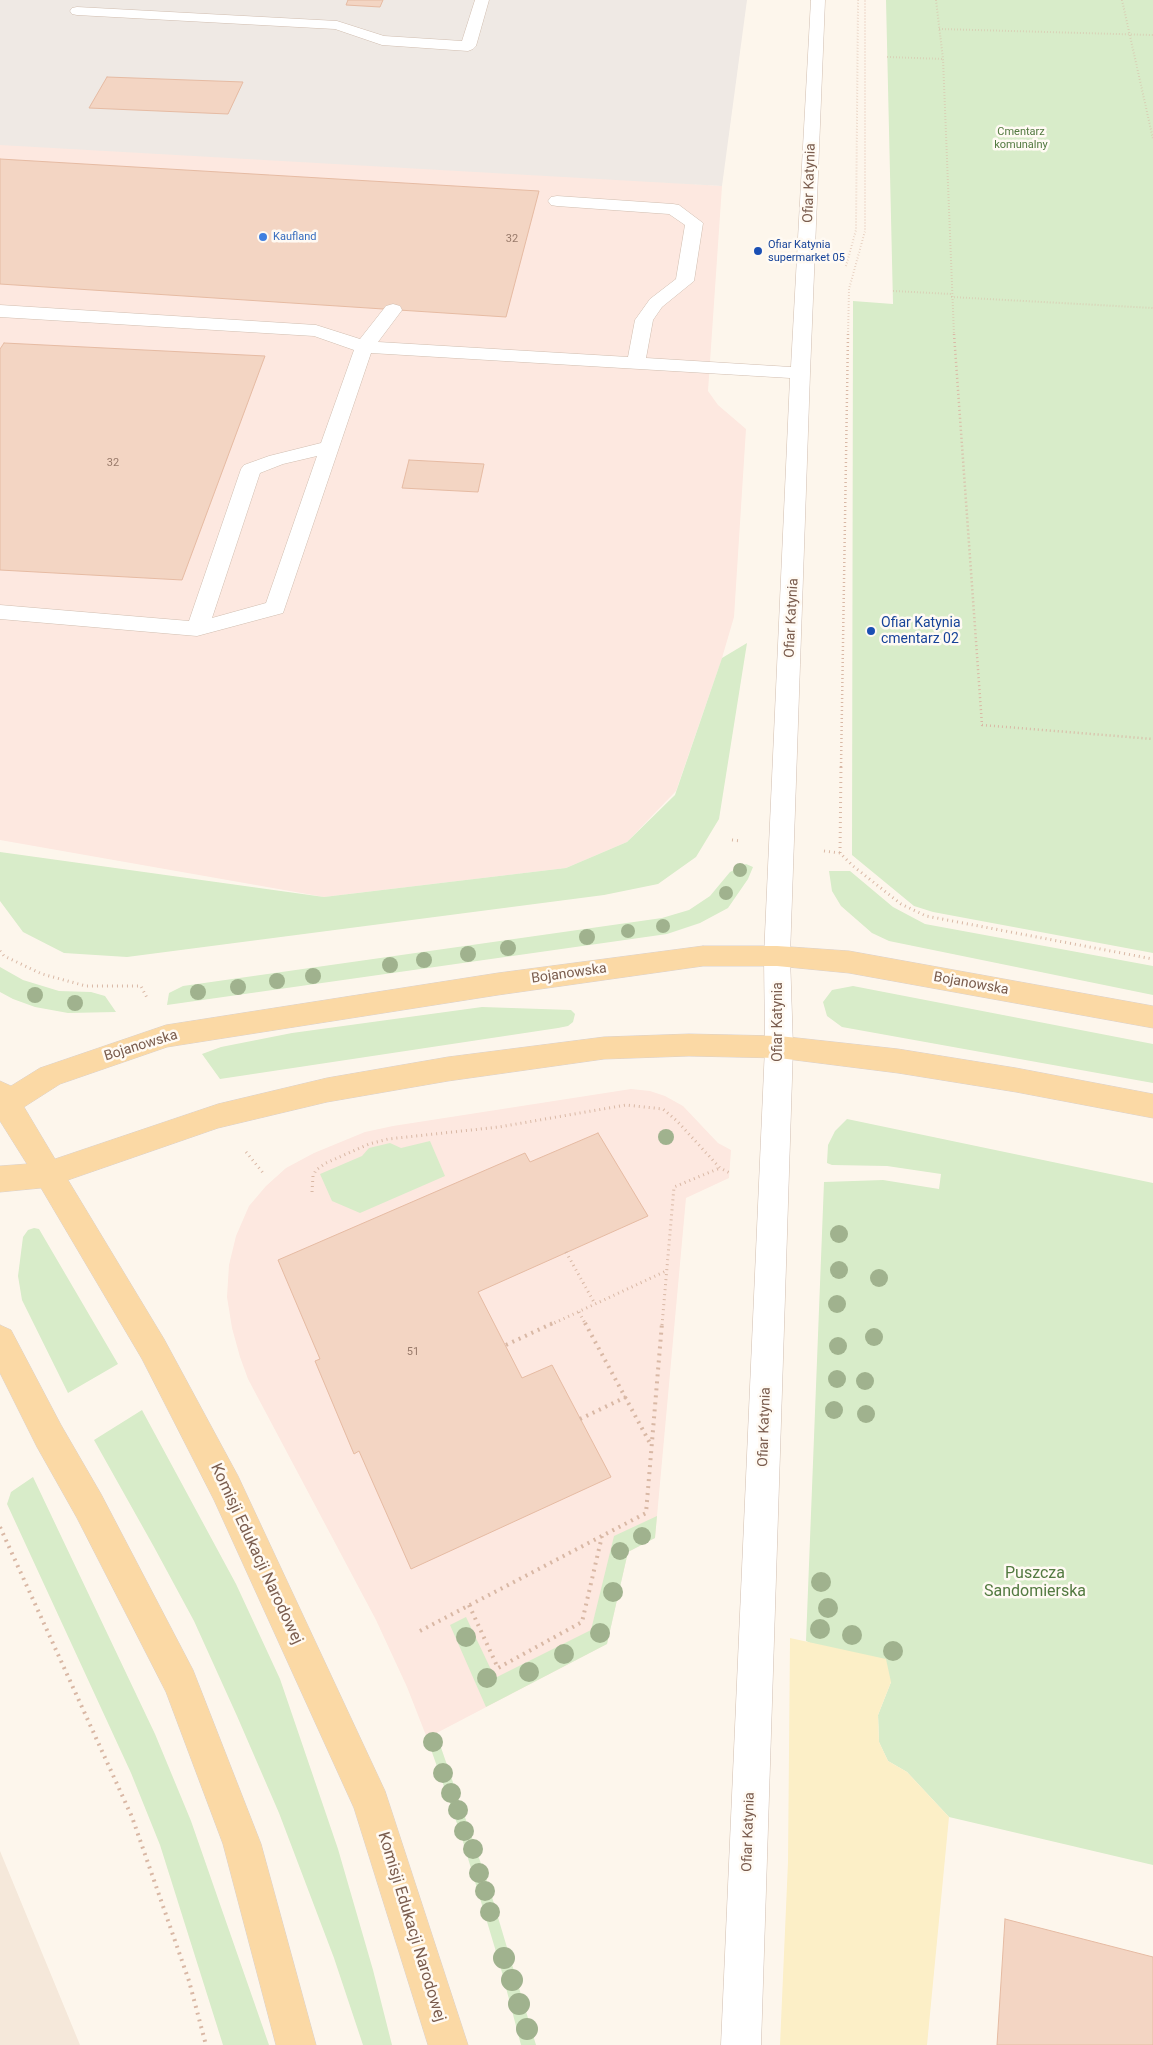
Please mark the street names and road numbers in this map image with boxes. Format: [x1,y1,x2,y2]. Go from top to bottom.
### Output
street label: Ofiar Katynia [800,143,820,223]
street label: Ofiar Katynia [782,578,802,658]
street label: Bojanowska [530,960,608,988]
street label: Bojanowska [932,969,1010,999]
street label: Ofiar Katynia [770,982,786,1062]
street label: Bojanowska [102,1027,180,1065]
street label: Ofiar Katynia [755,1387,775,1467]
street label: Komisji Edukacji Narodowej [206,1460,306,1648]
street label: Ofiar Katynia [739,1792,759,1872]
street label: Komisji Edukacji Narodowej [373,1830,449,2024]

